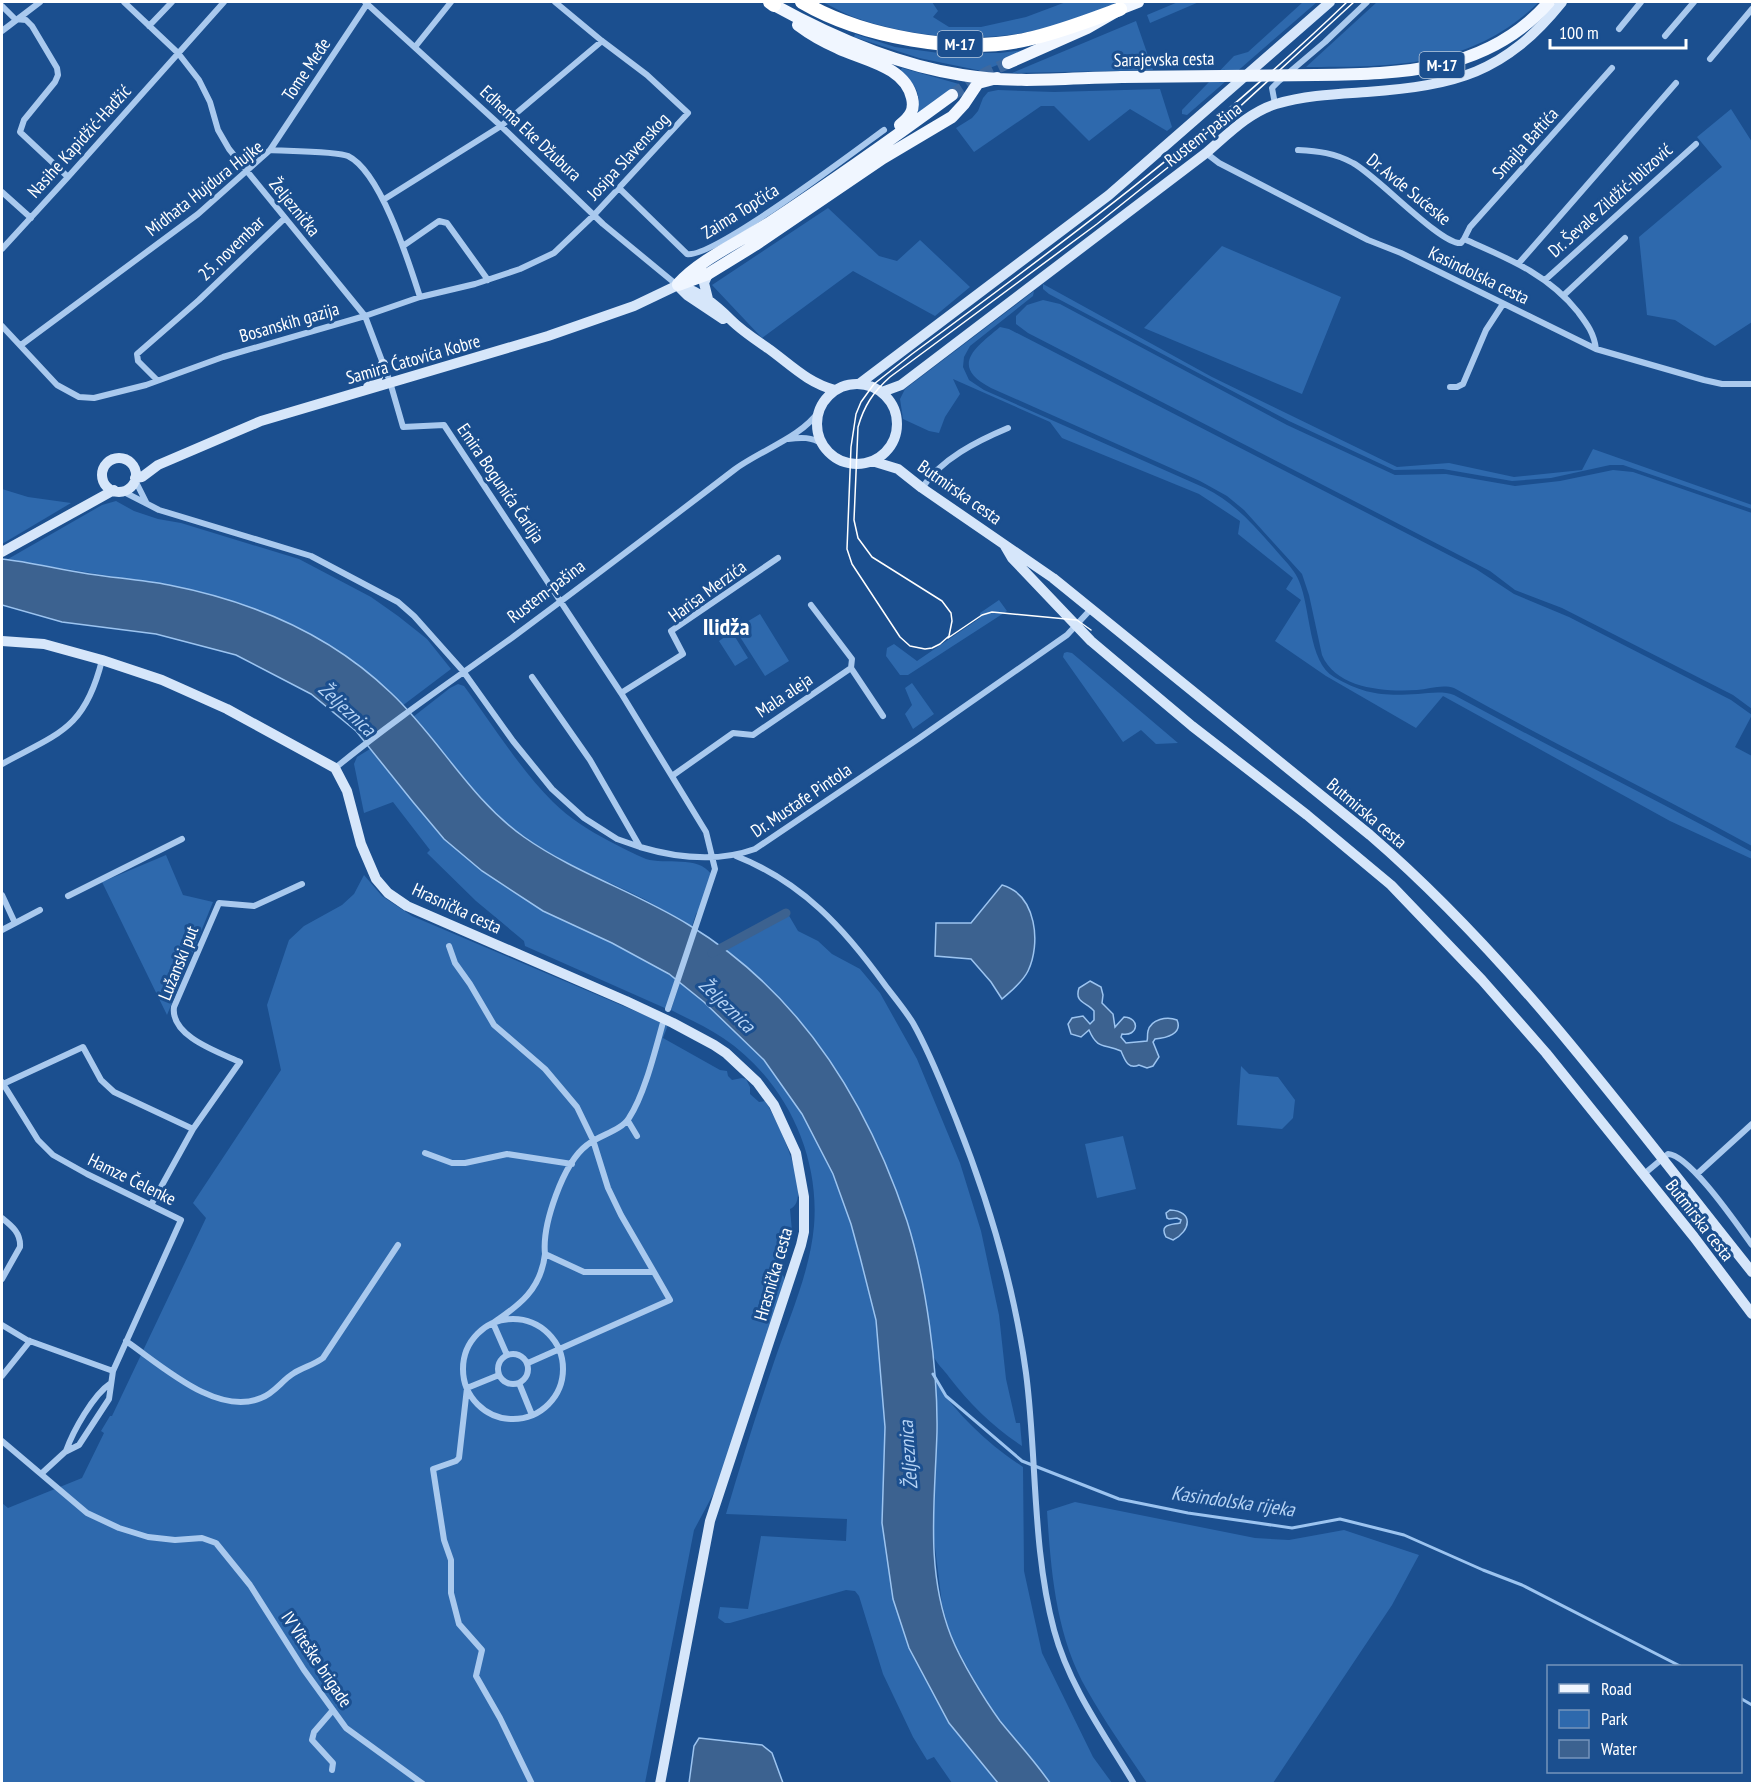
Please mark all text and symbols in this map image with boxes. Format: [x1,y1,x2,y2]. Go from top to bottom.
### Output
scale bar [1550,12,1686,50]
text: 100 m [1559,21,1599,44]
road number: M-17 [938,31,982,57]
street label: Tome Međe [277,33,335,105]
street label: Sarajevska cesta [1113,47,1215,71]
road number: M-17 [1420,52,1464,78]
street label: Nasihe Kapidžić-Hadžić [22,79,136,202]
street label: Edhema Eke Džubura [475,80,587,186]
street label: Rustem-pašina [1160,97,1246,171]
street label: Smajla Baftića [1487,103,1563,183]
street label: Josipa Slavenskog [581,108,674,205]
street label: Midhata Hujdura Hujke [141,135,267,241]
street label: Dr. Ševale Zildžić-Iblizović [1543,138,1678,262]
street label: Dr. Avde Sućeske [1362,148,1456,230]
street label: Željeznička [264,173,326,241]
street label: Zaima Topčića [697,178,783,244]
street label: 25. novembar [193,211,269,285]
street label: Kasindolska cesta [1425,241,1533,309]
street label: Bosanskih gazija [237,297,341,347]
street label: Samira Ćatovića Kobre [343,329,483,389]
street label: Emira Bogunića Čarlija [452,419,550,547]
street label: Butmirska cesta [913,455,1007,529]
street label: Rustem-pašina [502,554,590,628]
street label: Harisa Merzića [664,555,750,627]
district label: Ilidža [703,611,749,642]
street label: Mala aleja [751,668,817,722]
water label: Željeznica [313,676,382,743]
street label: Dr. Mustafe Pintola [746,758,856,842]
street label: Butmirska cesta [1322,773,1412,853]
street label: Hrasnička cesta [409,877,505,939]
street label: Lužanski put [153,922,203,1003]
water label: Željeznica [693,972,761,1039]
street label: Hamze Čelenke [84,1148,180,1210]
street label: Butmirska cesta [1661,1174,1739,1266]
street label: Hrasnička cesta [749,1225,797,1323]
water label: Željeznica [893,1419,923,1490]
water label: Kasindolska rijeka [1170,1479,1297,1523]
street label: IV Viteške brigade [276,1607,358,1711]
legend [1547,1665,1742,1773]
text: Road [1601,1677,1632,1700]
text: Park [1601,1707,1628,1730]
text: Water [1601,1737,1637,1760]

